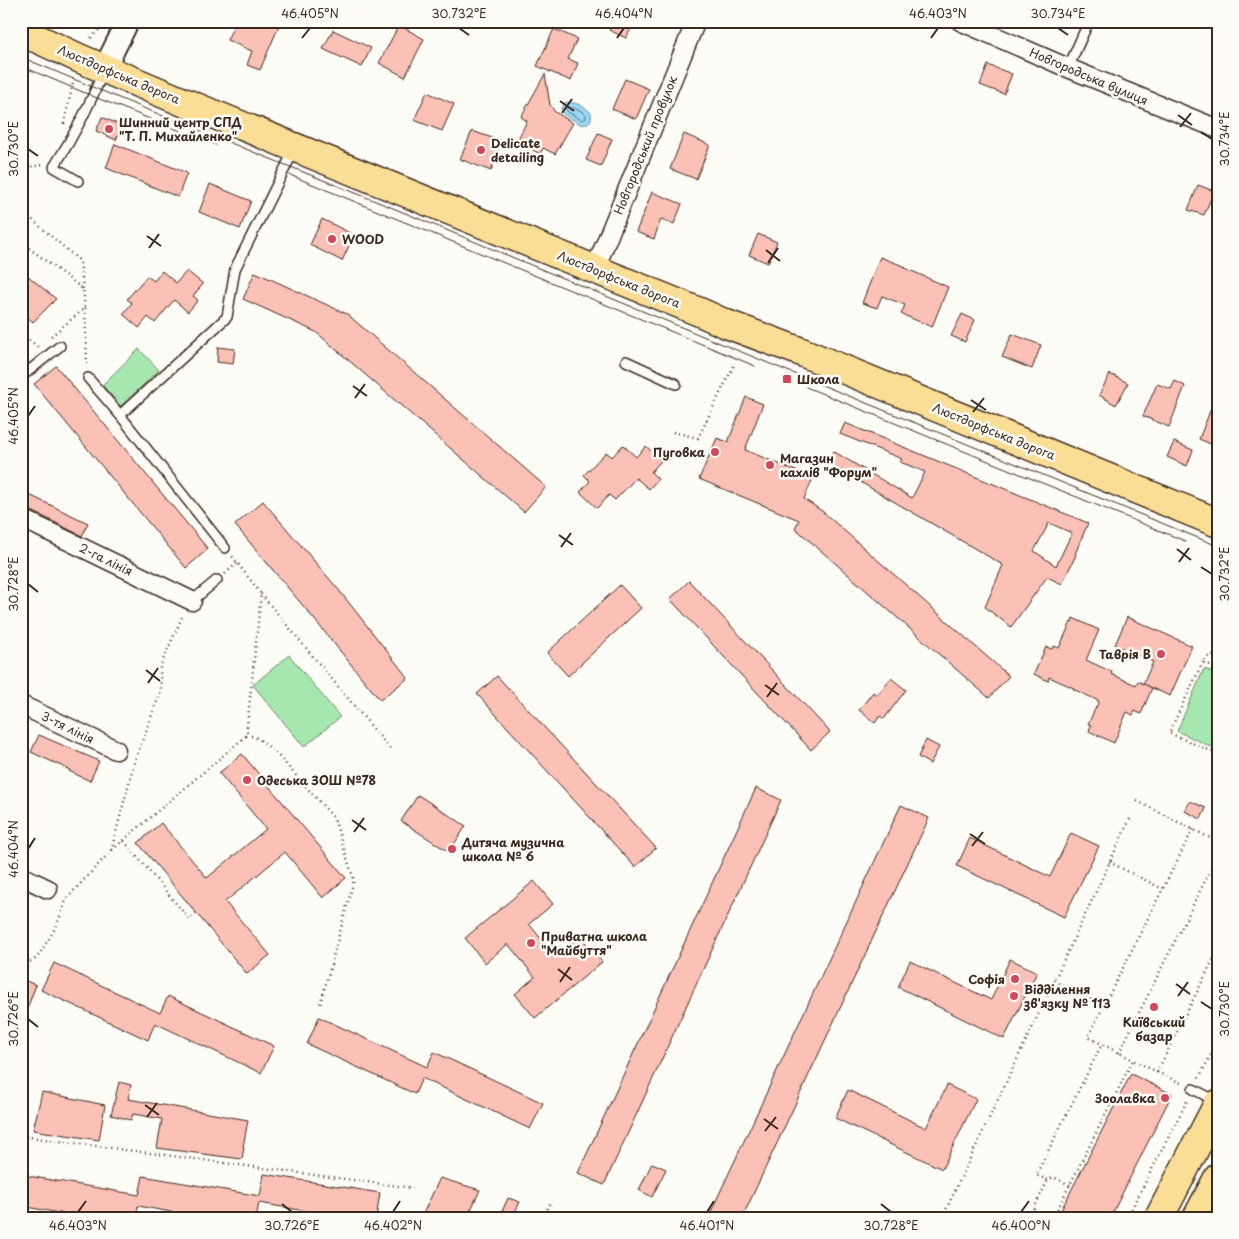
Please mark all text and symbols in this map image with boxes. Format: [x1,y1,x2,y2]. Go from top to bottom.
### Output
text: 46.405°N [281,4,339,22]
text: 30.732°E [431,4,487,22]
text: 46.404°N [595,4,653,22]
text: 46.403°N [909,4,967,22]
text: 30.734°E [1031,4,1085,22]
street label: Люстдорфська дорога [55,40,183,108]
street label: Новгородська вулиця [1027,43,1151,109]
street label: Новгородський провулок [609,72,681,217]
text: 30.734°E [1215,112,1233,166]
place label: Шинний центр СПД "Т. П. Михайленко" [119,113,242,145]
text: 30.730°E [4,121,22,177]
marker: Шинний центр СПД "Т. П. Михайленко" [103,123,115,135]
place label: Delicate detailing [491,134,544,166]
marker: Delicate detailing [475,144,487,156]
place label: WOOD [342,230,384,248]
marker: WOOD [326,233,338,245]
street label: Люстдорфська дорога [555,246,684,312]
place label: Школа [797,370,840,388]
marker: Школа [781,373,793,385]
text: 46.405°N [4,387,22,445]
street label: Люстдорфська дорога [930,398,1059,464]
place label: Пуговка [653,443,705,461]
marker: Пуговка [709,446,721,458]
place label: Магазин кахлів "Форум" [780,449,877,481]
marker: Магазин кахлів "Форум" [764,459,776,471]
street label: 2-га лінія [76,538,136,580]
text: 30.732°E [1215,546,1233,602]
text: 30.728°E [4,556,22,612]
place label: Таврія В [1099,645,1151,663]
marker: Таврія В [1155,648,1167,660]
street label: 3-тя лінія [38,706,98,748]
place label: Одеська ЗОШ №78 [257,771,376,789]
marker: Одеська ЗОШ №78 [241,774,253,786]
text: 46.404°N [4,820,22,878]
place label: Дитяча музична школа № 6 [461,833,565,865]
marker: Дитяча музична школа № 6 [446,843,458,855]
place label: Приватна школа "Майбуття" [541,927,647,959]
marker: Приватна школа "Майбуття" [525,937,537,949]
place label: Софія [968,970,1005,988]
marker: Софія [1009,973,1021,985]
place label: Відділення зв'язку № 113 [1023,980,1111,1012]
text: 30.730°E [1215,981,1233,1037]
marker: Відділення зв'язку № 113 [1008,990,1020,1002]
text: 30.726°E [4,991,22,1047]
marker: Київський базар [1148,1001,1160,1013]
place label: Київський базар [1123,1013,1185,1045]
place label: Зоолавка [1094,1089,1155,1107]
marker: Зоолавка [1159,1092,1171,1104]
text: 46.403°N [49,1216,107,1234]
text: 30.726°E [264,1216,320,1234]
text: 46.402°N [364,1216,422,1234]
text: 46.401°N [680,1216,734,1234]
text: 30.728°E [863,1216,919,1234]
text: 46.400°N [991,1216,1051,1234]

